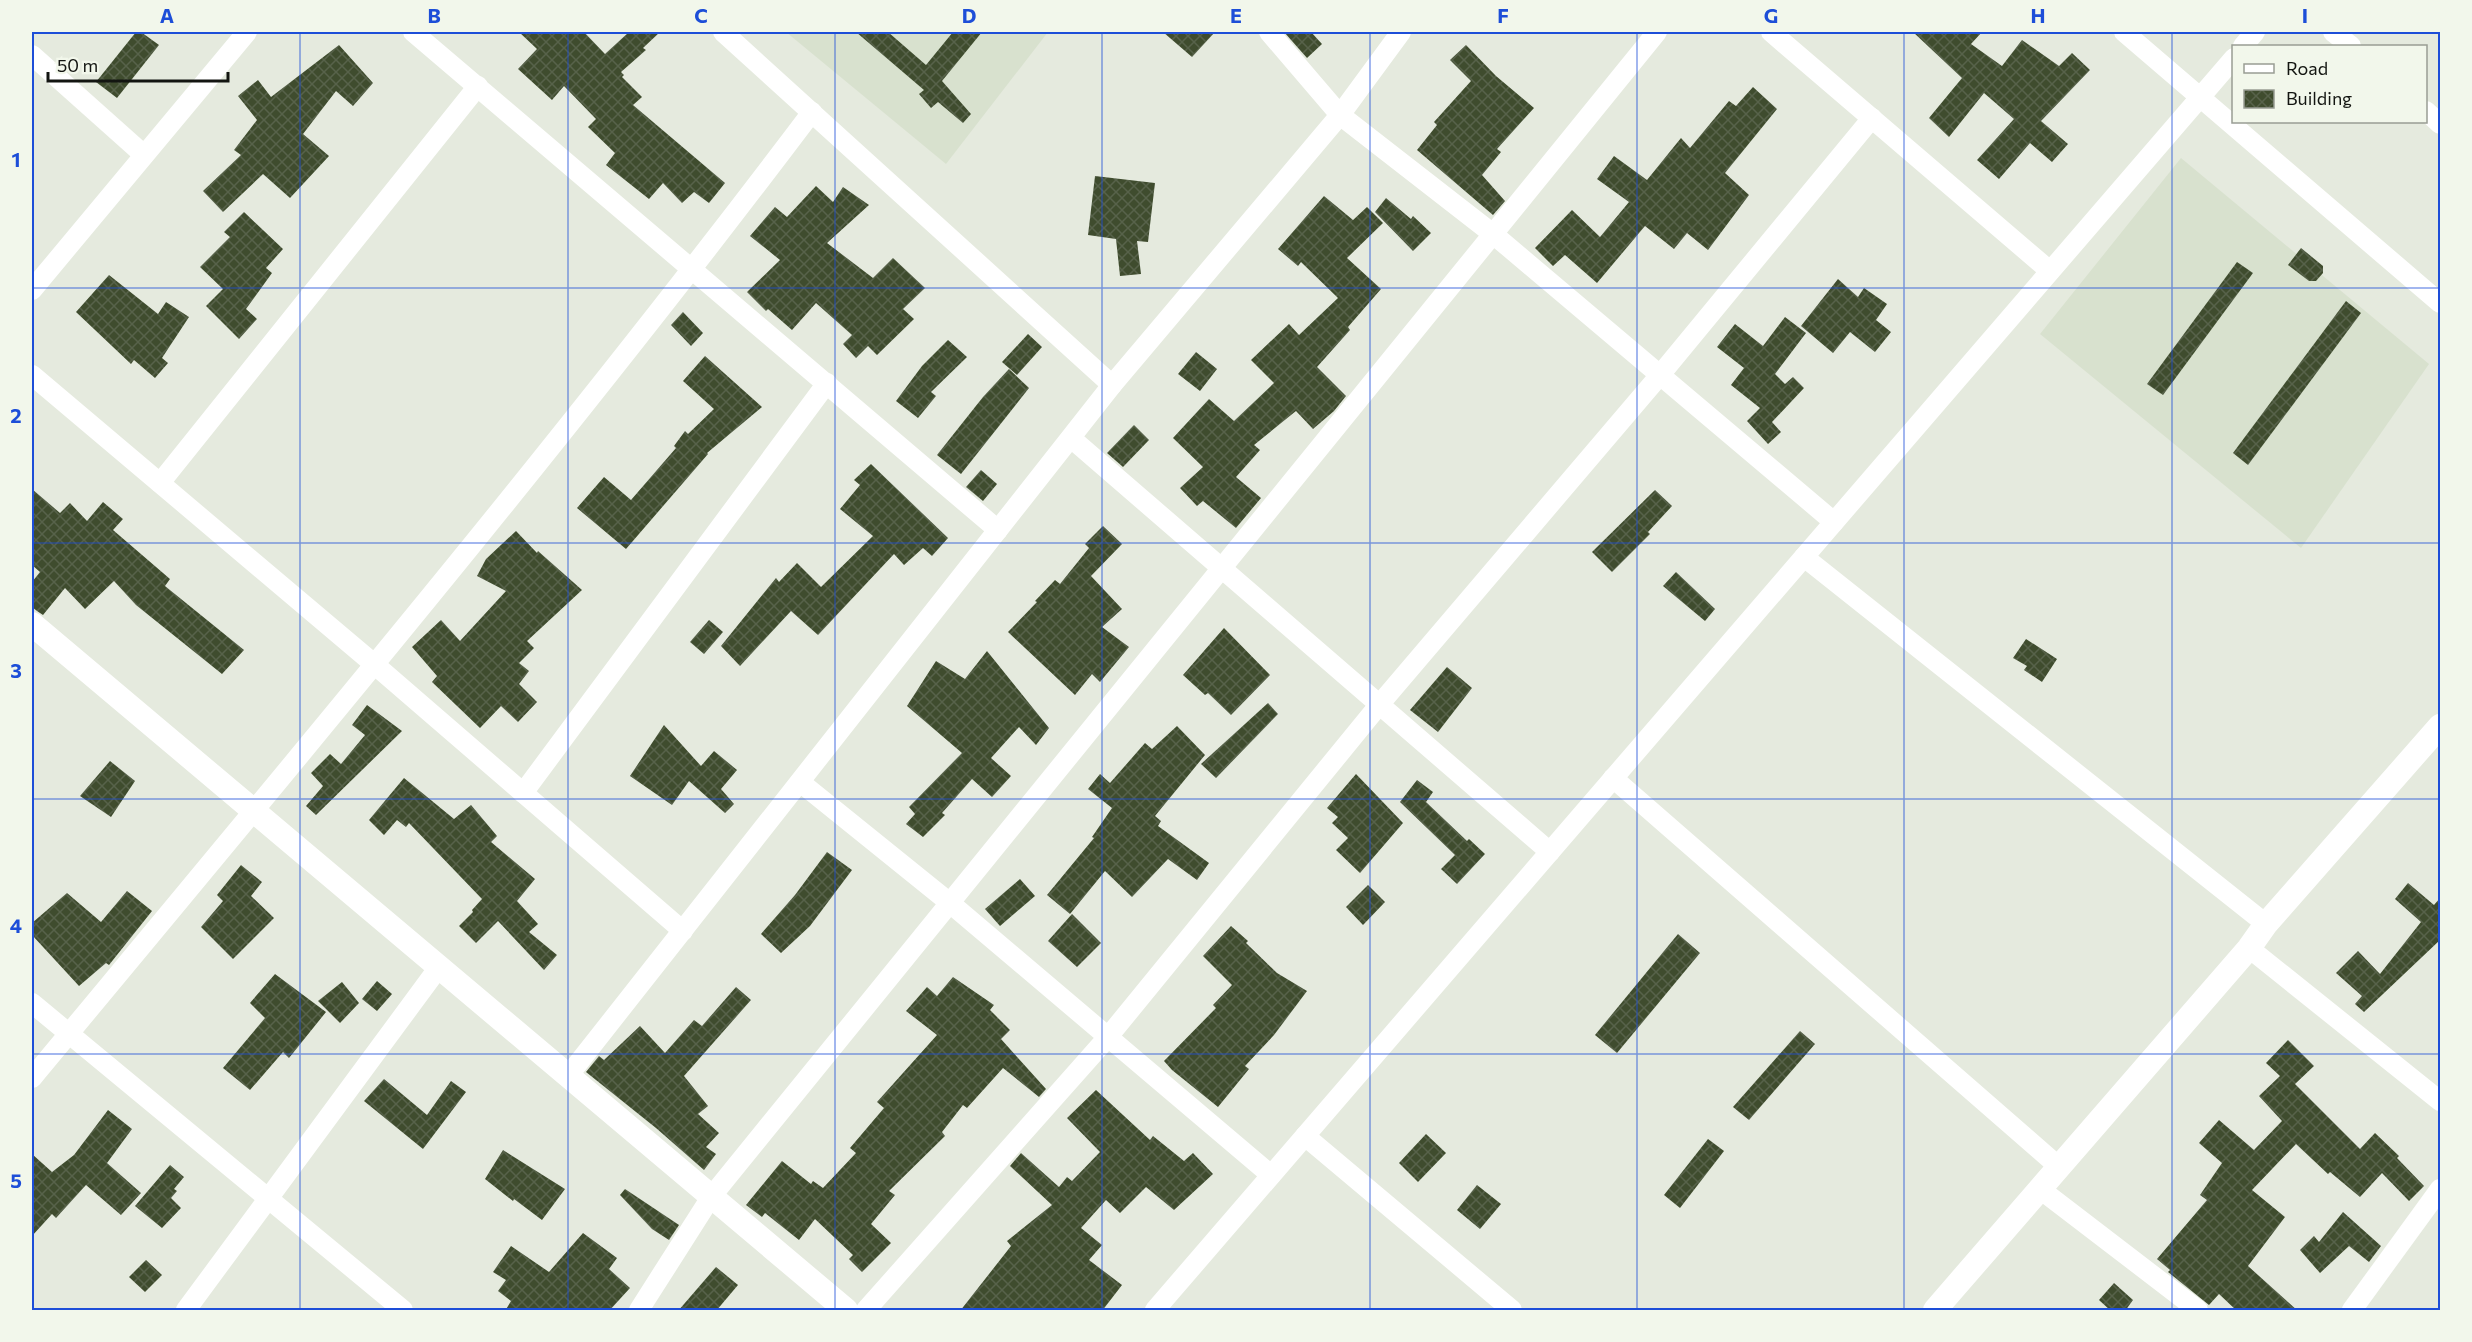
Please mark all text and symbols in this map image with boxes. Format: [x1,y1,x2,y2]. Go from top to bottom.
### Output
text: A [160,3,174,27]
text: B [427,3,441,27]
text: C [694,3,708,27]
text: D [962,3,976,27]
text: E [1230,3,1242,27]
text: F [1497,3,1509,27]
text: G [1764,3,1778,27]
text: H [2031,3,2046,27]
text: I [2302,3,2308,27]
scale bar [48,45,228,83]
legend [2232,45,2427,123]
text: 50 m [57,54,98,76]
text: Road [2286,57,2328,79]
text: Building [2286,87,2352,109]
text: 1 [11,147,21,171]
text: 2 [10,403,22,427]
text: 3 [10,658,22,682]
text: 4 [10,913,22,937]
text: 5 [10,1168,22,1192]

